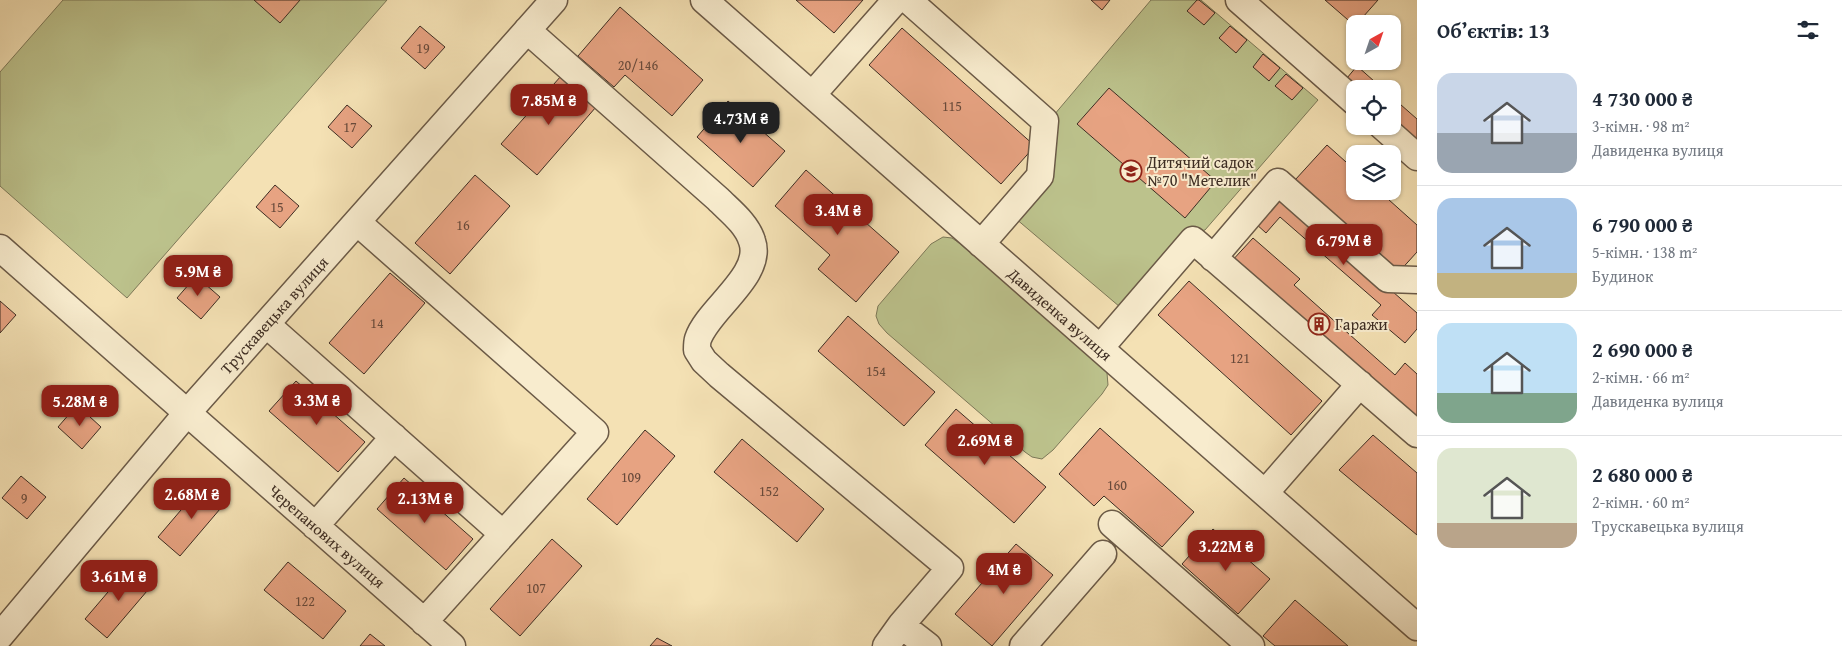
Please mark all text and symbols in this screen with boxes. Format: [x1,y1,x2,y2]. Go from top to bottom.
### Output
north arrow [1346,15,1401,70]
map controls [1346,15,1401,200]
text: Об’єктів: 13 [1437,15,1550,46]
icon: filters [1794,16,1822,44]
house number: 19 [416,38,430,58]
house number: 20/146 [618,55,658,75]
button: locate [1346,80,1401,135]
text: 4 730 000 ₴ [1592,83,1693,114]
pin: 7.85M ₴ [503,84,595,126]
text: 7.85M ₴ [522,88,576,112]
icon: home [1477,93,1537,153]
house number: 115 [942,96,962,116]
pin: 4.73M ₴ [695,102,787,144]
text: 4.73M ₴ [714,106,768,130]
text: 3-кімн. · 98 m² [1592,114,1690,138]
house number: 17 [343,117,357,137]
text: Давиденка вулиця [1592,138,1724,162]
button: layers [1346,145,1401,200]
place label: Дитячий садок №70 "Метелик" [1146,150,1257,192]
school or university icon: Дитячий садок №70 "Метелик" [1119,159,1143,183]
pin: 3.4M ₴ [797,194,879,236]
house number: 15 [270,197,284,217]
text: 3.4M ₴ [815,198,861,222]
text: 6 790 000 ₴ [1592,209,1693,240]
house number: 16 [456,215,470,235]
icon: home [1477,218,1537,278]
pin: 6.79M ₴ [1298,224,1390,266]
text: 6.79M ₴ [1317,228,1371,252]
text: 5-кімн. · 138 m² [1592,240,1697,264]
street label: Трускавецька вулиця [214,251,334,379]
pin: 5.9M ₴ [157,254,239,297]
text: 5.9M ₴ [175,259,221,283]
street label: Давиденка вулиця [1002,261,1118,366]
text: Будинок [1592,264,1653,288]
building icon: Гаражи [1307,312,1331,336]
place label: Гаражи [1335,312,1388,336]
house number: 14 [370,313,384,333]
text: 2 690 000 ₴ [1592,334,1693,365]
icon: home [1477,343,1537,403]
house number: 121 [1230,348,1250,368]
house number: 154 [866,361,886,381]
text: 2-кімн. · 66 m² [1592,365,1690,389]
pin: 5.28M ₴ [34,384,126,427]
pin: 3.3M ₴ [276,384,358,426]
text: 3.3M ₴ [294,388,340,412]
text: 5.28M ₴ [53,389,107,413]
text: Давиденка вулиця [1592,389,1724,413]
pin: 2.69M ₴ [939,424,1031,466]
text: 2.69M ₴ [958,428,1012,452]
text: 2 680 000 ₴ [1592,459,1693,490]
house number: 109 [621,467,641,487]
icon: home [1477,468,1537,528]
house number: 160 [1107,475,1127,495]
pin: 2.68M ₴ [146,478,238,520]
street label: Черепанових вулиця [263,478,391,594]
house number: 152 [759,481,779,501]
text: 2.68M ₴ [165,482,219,506]
pin: 2.13M ₴ [379,482,471,524]
text: 2.13M ₴ [398,486,452,510]
house number: 9 [21,488,28,508]
text: 2-кімн. · 60 m² [1592,490,1690,514]
text: Трускавецька вулиця [1592,514,1744,538]
pin: 3.22M ₴ [1180,530,1272,572]
text: 3.22M ₴ [1199,534,1253,558]
pin: 4M ₴ [974,552,1034,595]
text: 4M ₴ [987,557,1021,581]
pin: 3.61M ₴ [73,560,165,602]
text: 3.61M ₴ [92,564,146,588]
house number: 107 [526,578,546,598]
house number: 122 [295,591,315,611]

